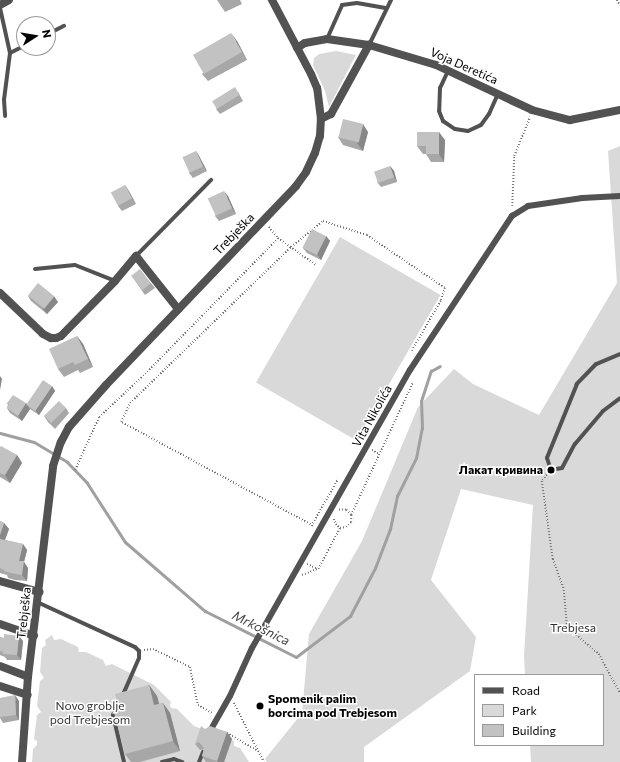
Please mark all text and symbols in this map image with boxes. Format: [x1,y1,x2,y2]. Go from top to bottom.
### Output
north arrow [16,16,56,56]
text: N [40,28,54,39]
street label: Voja Deretića [428,45,500,87]
street label: Trebješka [211,210,257,258]
street label: Vita Nikolića [349,382,395,450]
place label: Лакат кривина [459,463,543,477]
marker: Лакат кривина [546,465,556,475]
street label: Trebješka [14,586,34,640]
water label: Mrkošnica [230,607,292,649]
park label: Trebjesa [550,621,596,635]
legend [474,674,604,746]
text: Road [512,683,540,697]
place label: Spomenik palim borcima pod Trebjesom [268,692,397,720]
park label: Novo groblje pod Trebjesom [50,699,130,727]
marker: Spomenik palim borcima pod Trebjesom [255,701,265,711]
text: Park [512,703,537,717]
text: Building [512,723,556,737]

